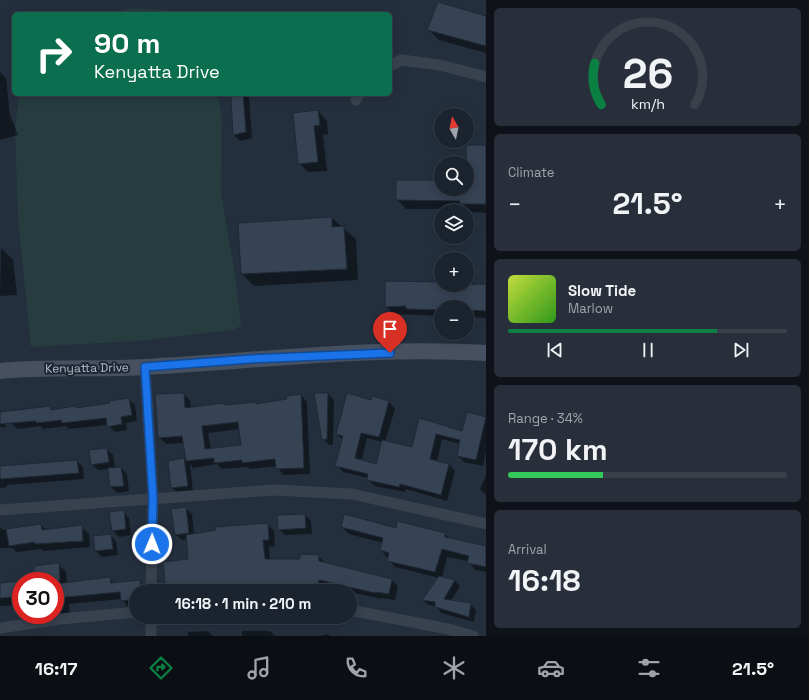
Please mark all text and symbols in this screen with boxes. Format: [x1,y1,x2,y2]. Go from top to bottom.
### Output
text: 90 m [94,25,160,61]
icon: right [28,28,80,80]
text: 26 [622,47,673,100]
text: Kenyatta Drive [94,60,220,83]
text: km/h [630,94,665,112]
north arrow [434,108,474,148]
map controls [434,108,474,340]
button: search [434,156,474,196]
text: Climate [508,164,554,181]
text: 21.5° [612,184,683,223]
text: − [508,190,522,218]
text: + [773,190,787,218]
button: layers [434,204,474,244]
button: + [434,252,474,292]
text: Slow Tide [568,281,636,300]
button: − [434,300,474,340]
text: Marlow [568,300,613,317]
pin [373,312,407,353]
icon: arrive [379,318,401,340]
icon: previous [544,339,566,361]
icon: pause [637,339,659,361]
icon: next [730,339,752,361]
street label: Kenyatta Drive [45,359,129,377]
text: Range · 34% [508,410,583,427]
text: 170 km [508,430,608,469]
position arrow [131,523,173,565]
text: Arrival [508,541,547,558]
text: 16:18 [508,561,581,600]
speed limit sign: 30 [12,572,64,624]
text: 16:18 · 1 min · 210 m [175,594,311,613]
icon: directions [147,654,175,682]
icon: music [245,654,273,682]
icon: phone [342,654,370,682]
icon: climate [440,654,468,682]
icon: car [537,654,565,682]
icon: filters [635,654,663,682]
text: 16:17 [35,657,77,680]
text: 21.5° [732,657,774,680]

